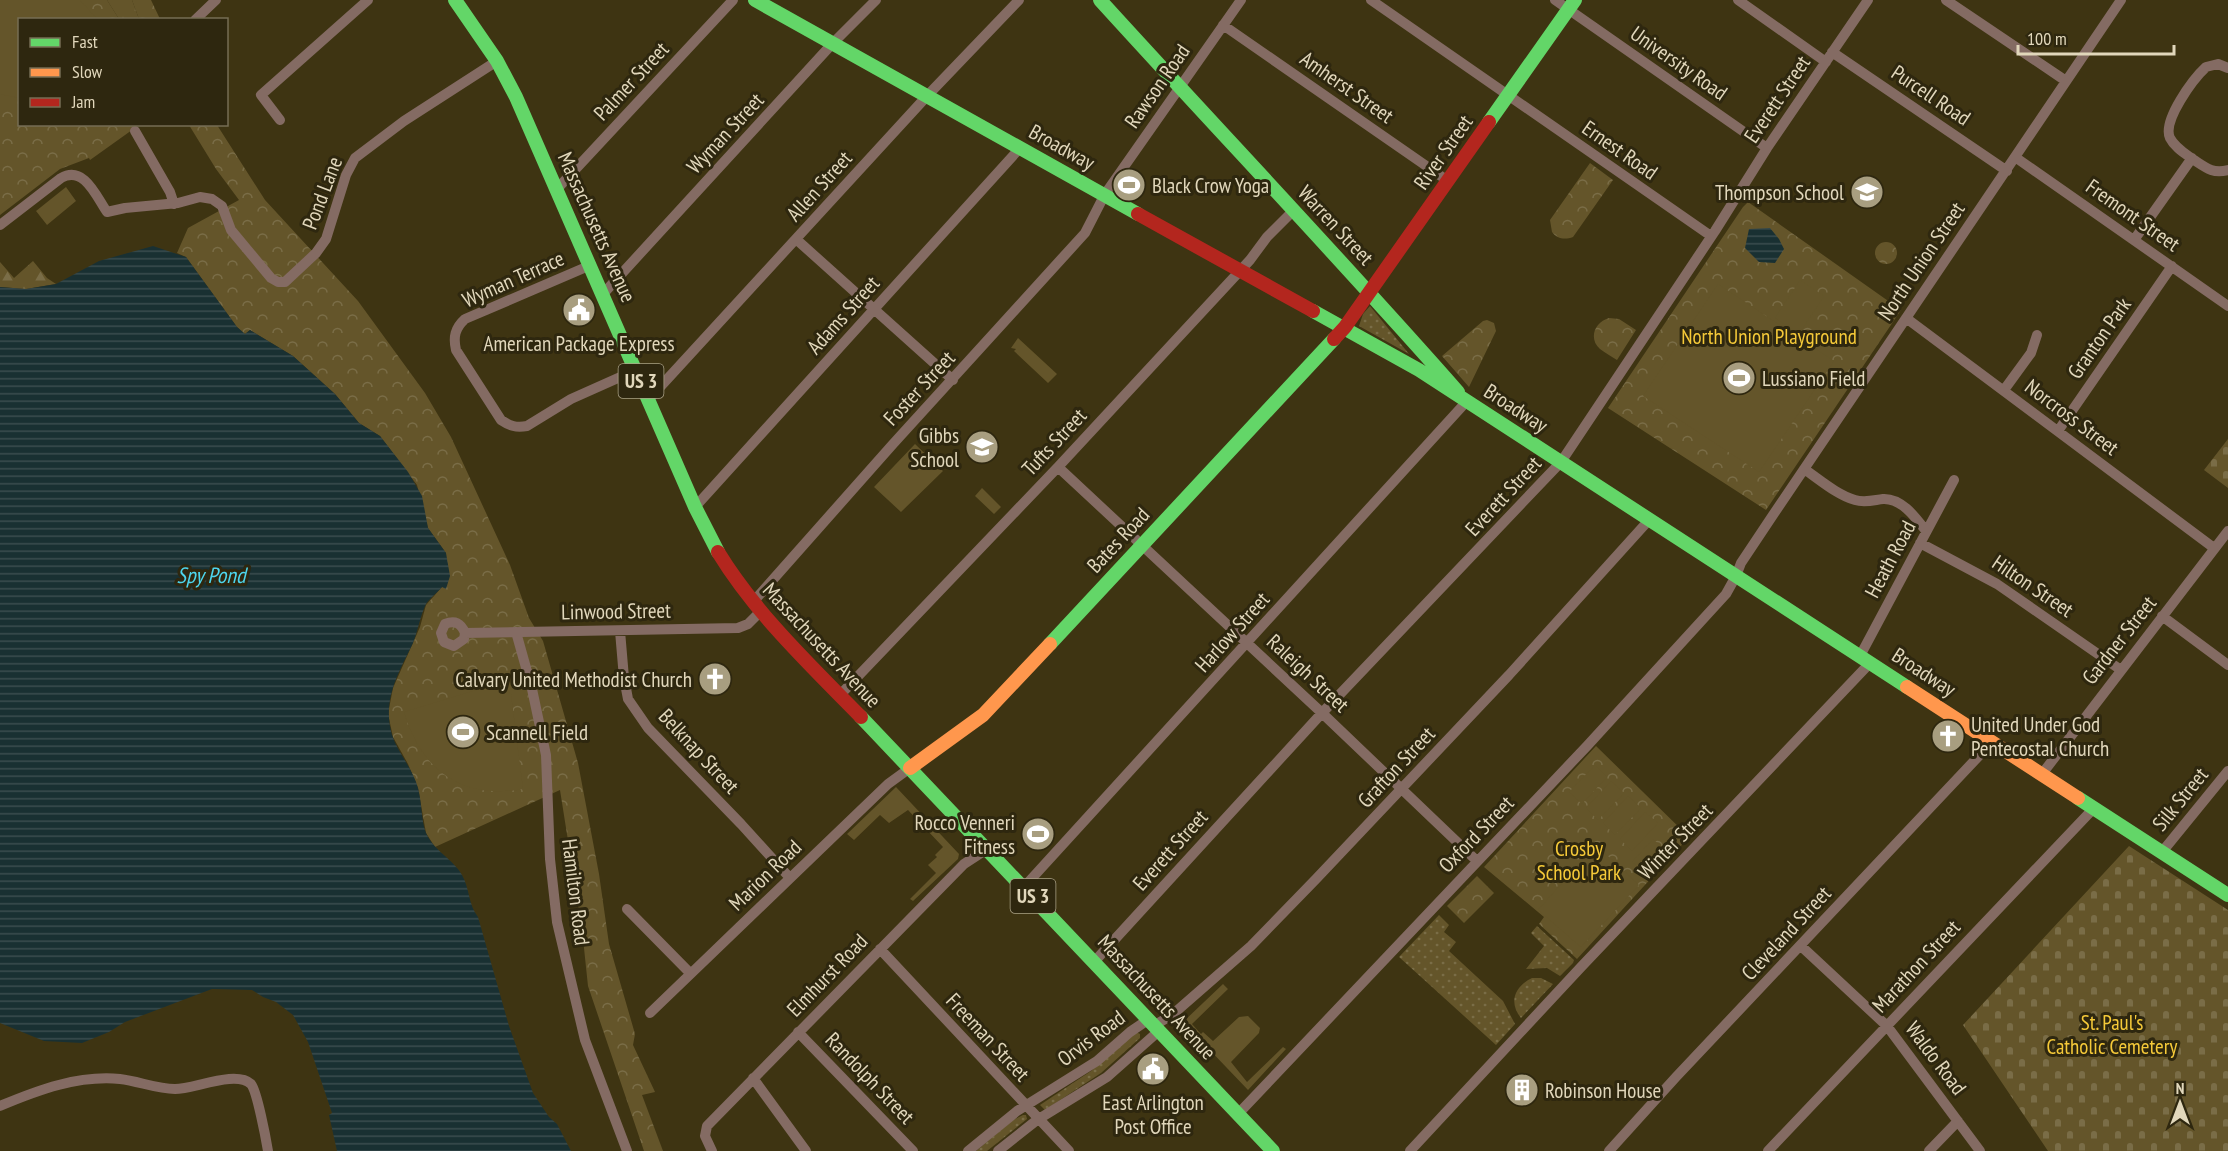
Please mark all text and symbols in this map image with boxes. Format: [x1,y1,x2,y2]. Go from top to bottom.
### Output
legend [18,18,228,126]
scale bar [2018,18,2174,56]
street label: University Road [1625,20,1733,106]
text: 100 m [2027,27,2067,50]
text: Fast [72,30,98,53]
street label: Palmer Street [588,36,675,126]
street label: Rawson Road [1118,39,1196,133]
street label: Amherst Street [1295,45,1399,129]
street label: Everett Street [1738,50,1816,148]
street label: Purcell Road [1886,59,1976,131]
text: Slow [72,60,103,83]
street label: Wyman Street [681,87,769,179]
text: Jam [71,90,95,113]
street label: River Street [1408,109,1479,195]
street label: Ernest Road [1577,114,1663,186]
street label: Broadway [1024,118,1100,176]
street label: Allen Street [780,145,858,227]
street label: Massachusetts Avenue [552,148,642,306]
street label: Pond Lane [296,153,348,233]
sports icon: Black Crow Yoga [1111,167,1147,203]
place label: Black Crow Yoga [1152,172,1269,199]
street label: Fremont Street [2081,173,2185,257]
school or university icon: Thompson School [1849,174,1885,210]
place label: Thompson School [1715,179,1844,206]
street label: Warren Street [1292,180,1380,271]
street label: North Union Street [1871,196,1971,325]
street label: Wyman Terrace [458,245,568,313]
street label: Adams Street [801,270,885,360]
public building icon: American Package Express [561,292,597,328]
street label: Granton Park [2061,292,2137,384]
park label: North Union Playground [1681,323,1857,350]
place label: American Package Express [483,330,675,357]
street label: Foster Street [877,345,961,431]
sports icon: Lussiano Field [1721,360,1757,396]
road number: US 3 [618,364,664,398]
place label: Lussiano Field [1762,365,1865,392]
street label: Norcross Street [2020,373,2124,461]
street label: Broadway [1479,377,1553,439]
street label: Tufts Street [1016,402,1092,481]
place label: Gibbs School [910,422,959,473]
school or university icon: Gibbs School [964,429,1000,465]
street label: Everett Street [1459,450,1547,542]
street label: Bates Road [1081,502,1155,578]
street label: Heath Road [1858,516,1922,602]
street label: Hilton Street [1987,549,2079,623]
water label: Spy Pond [176,561,249,589]
street label: Massachusetts Avenue [757,577,887,713]
street label: Harlow Street [1189,586,1275,678]
street label: Gardner Street [2076,590,2162,690]
street label: Linwood Street [561,597,671,625]
street label: Raleigh Street [1261,628,1355,718]
street label: Broadway [1887,641,1961,703]
church icon: Calvary United Methodist Church [697,661,733,697]
place label: Calvary United Methodist Church [455,666,692,693]
street label: Belknap Street [653,703,745,799]
place label: United Under God Pentecostal Church [1971,711,2109,762]
sports icon: Scannell Field [445,714,481,750]
church icon: United Under God Pentecostal Church [1930,718,1966,754]
place label: Scannell Field [486,719,588,746]
street label: Grafton Street [1352,721,1441,813]
street label: Silk Street [2146,762,2214,836]
street label: Oxford Street [1433,790,1519,878]
street label: Winter Street [1632,797,1718,885]
street label: Everett Street [1127,804,1214,896]
place label: Rocco Venneri Fitness [915,809,1015,860]
sports icon: Rocco Venneri Fitness [1020,816,1056,852]
street label: Marion Road [723,834,807,916]
park label: Crosby School Park [1537,835,1621,886]
street label: Hamilton Road [556,837,596,947]
road number: US 3 [1010,879,1056,913]
street label: Cleveland Street [1735,880,1837,986]
street label: Marathon Street [1866,914,1966,1018]
street label: Elmhurst Road [781,928,873,1022]
street label: Massachusetts Avenue [1092,929,1222,1065]
street label: Freeman Street [940,987,1036,1087]
street label: Orvis Road [1052,1004,1130,1072]
park label: St. Paul's Catholic Cemetery [2047,1009,2177,1060]
street label: Waldo Road [1900,1016,1972,1100]
street label: Randolph Street [820,1027,921,1130]
public building icon: East Arlington Post Office [1135,1051,1171,1087]
building icon: Robinson House [1504,1072,1540,1108]
north arrow [2150,1073,2210,1133]
place label: Robinson House [1545,1077,1661,1104]
text: N [2176,1078,2184,1098]
place label: East Arlington Post Office [1102,1089,1204,1140]

